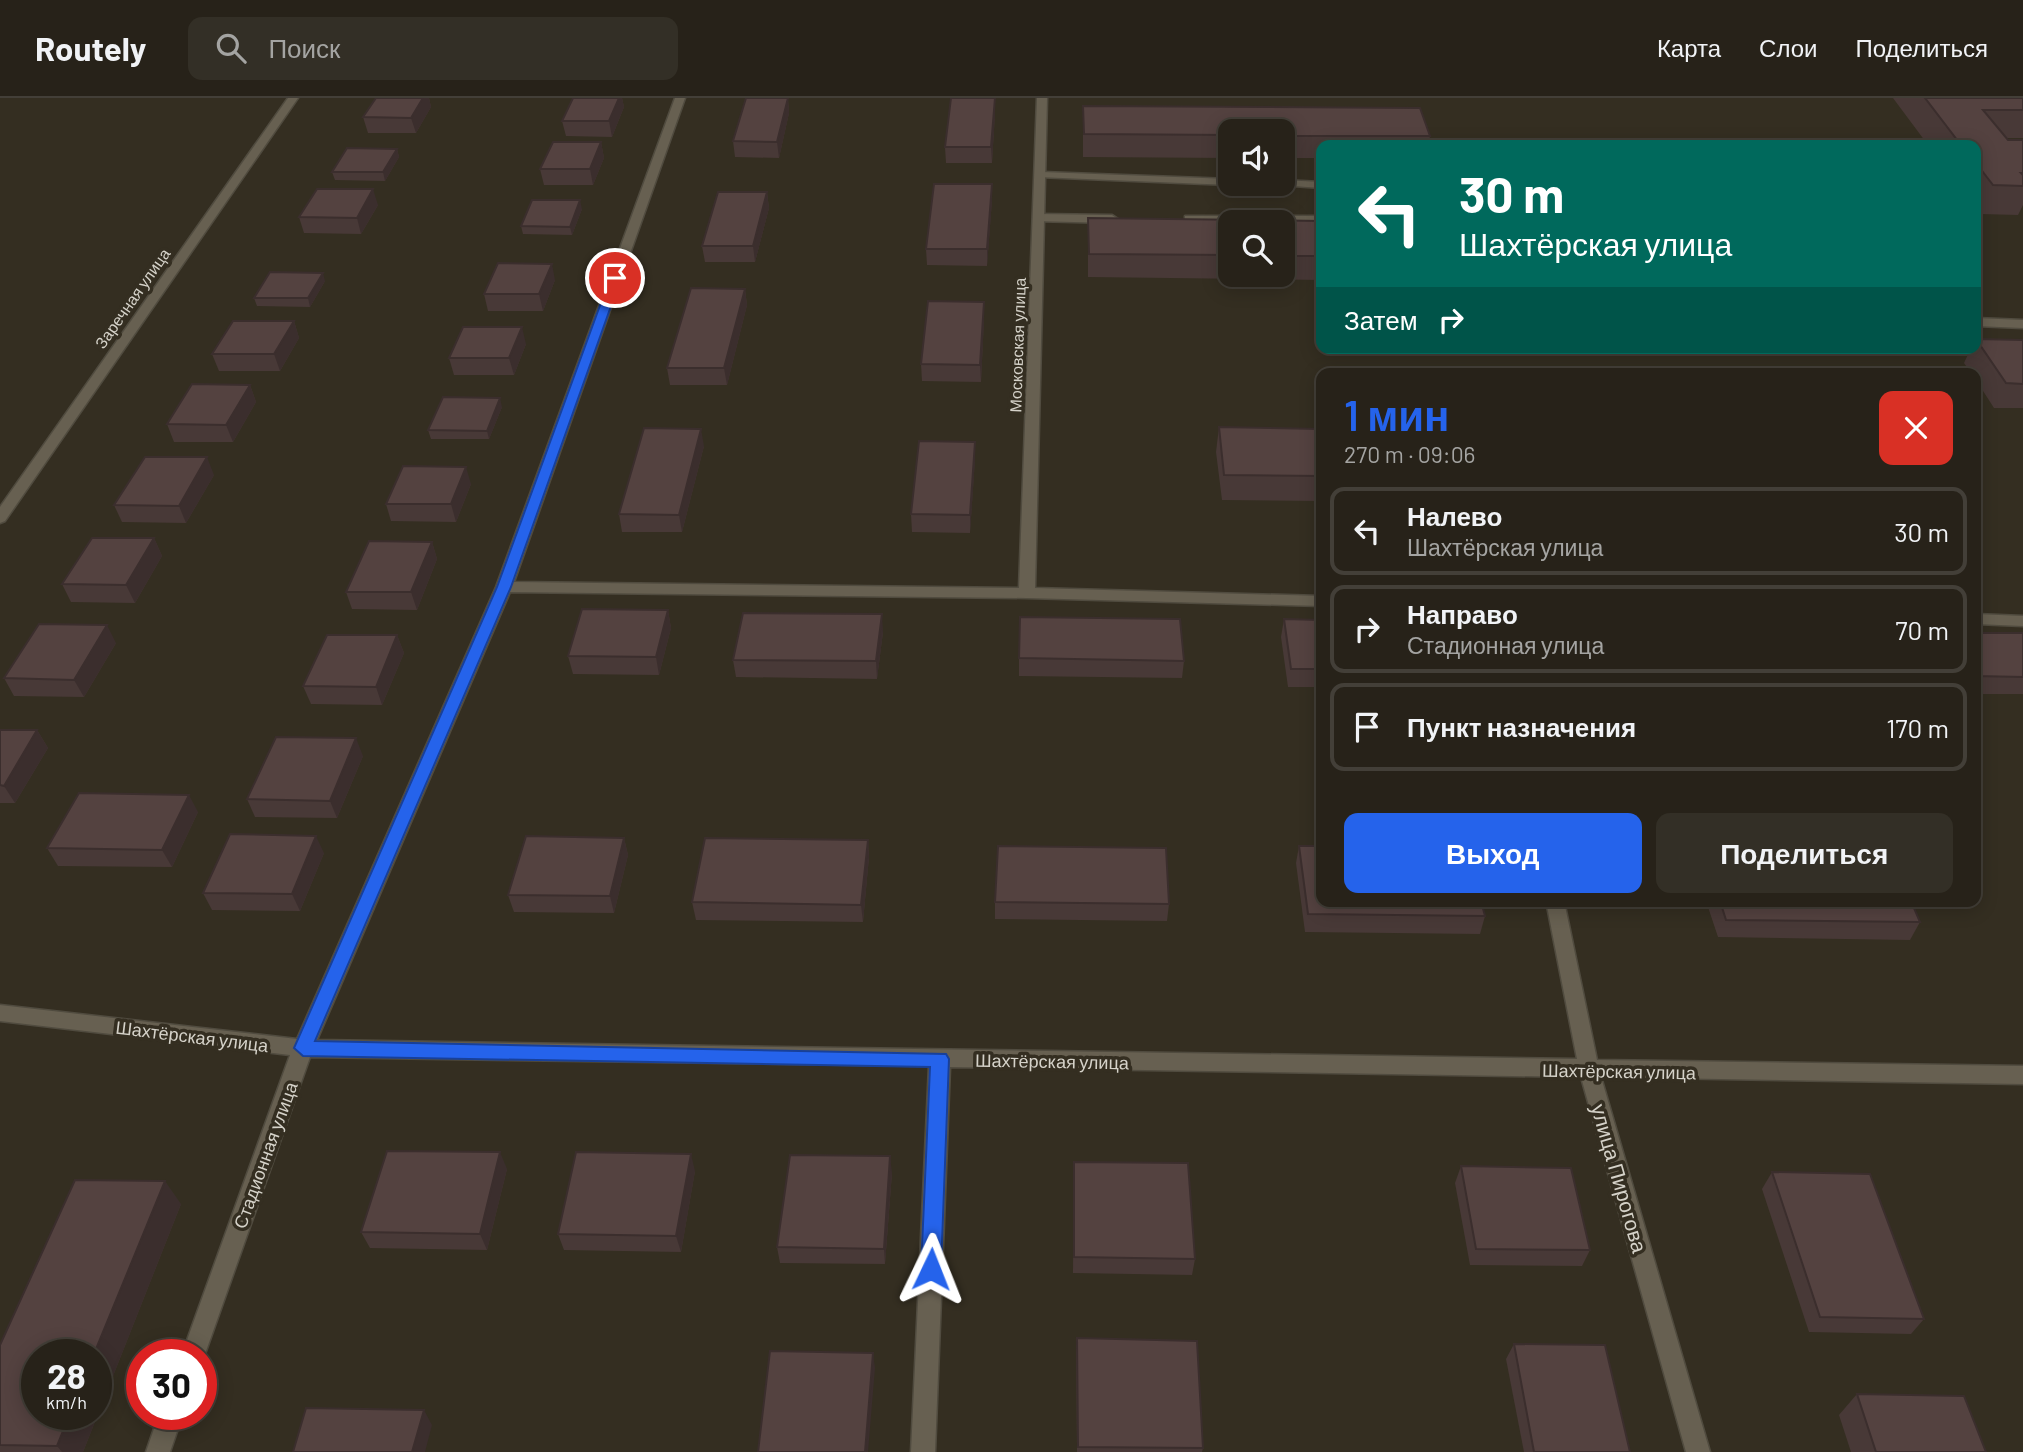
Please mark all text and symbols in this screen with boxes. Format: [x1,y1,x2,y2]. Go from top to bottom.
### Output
search box [188,17,678,80]
text: Routely [35,28,146,68]
icon: search [212,29,250,67]
text: Поиск [268,32,340,63]
text: Карта [1657,33,1721,62]
text: Слои [1759,33,1817,62]
text: Поделиться [1855,33,1988,62]
map controls [1218,119,1295,287]
button: sound [1218,119,1295,196]
text: 30 m [1459,164,1564,223]
icon: left [1344,168,1435,259]
button: search [1218,210,1295,287]
text: Шахтёрская улица [1459,224,1732,262]
street label: Заречная улица [90,244,174,352]
pin [585,248,645,308]
icon: arrive [596,259,634,297]
street label: Московская улица [1005,277,1029,413]
icon: right [1432,301,1470,339]
text: Затем [1344,304,1418,335]
text: 1 мин [1344,389,1449,439]
button: close [1879,391,1953,465]
text: 270 m · 09:06 [1344,440,1475,468]
text: Налево [1407,500,1502,531]
icon: left [1348,512,1386,550]
text: 30 m [1894,516,1949,547]
text: Шахтёрская улица [1407,533,1603,561]
text: Направо [1407,598,1518,629]
icon: right [1348,610,1386,648]
text: 70 m [1895,614,1949,645]
text: Стадионная улица [1407,631,1604,659]
icon: arrive [1348,708,1386,746]
text: Пункт назначения [1407,711,1636,742]
text: 170 m [1886,712,1949,743]
button: Выход [1344,813,1642,893]
button: Поделиться [1656,813,1953,893]
street label: Шахтёрская улица [114,1016,271,1056]
street label: Шахтёрская улица [975,1049,1130,1073]
street label: Шахтёрская улица [1542,1059,1697,1083]
street label: Стадионная улица [228,1078,302,1231]
street label: улица Пирогова [1587,1101,1653,1256]
position arrow [894,1232,968,1306]
speed limit sign: 30 [126,1339,217,1430]
text: 28 [47,1354,86,1396]
text: km/h [46,1391,87,1413]

